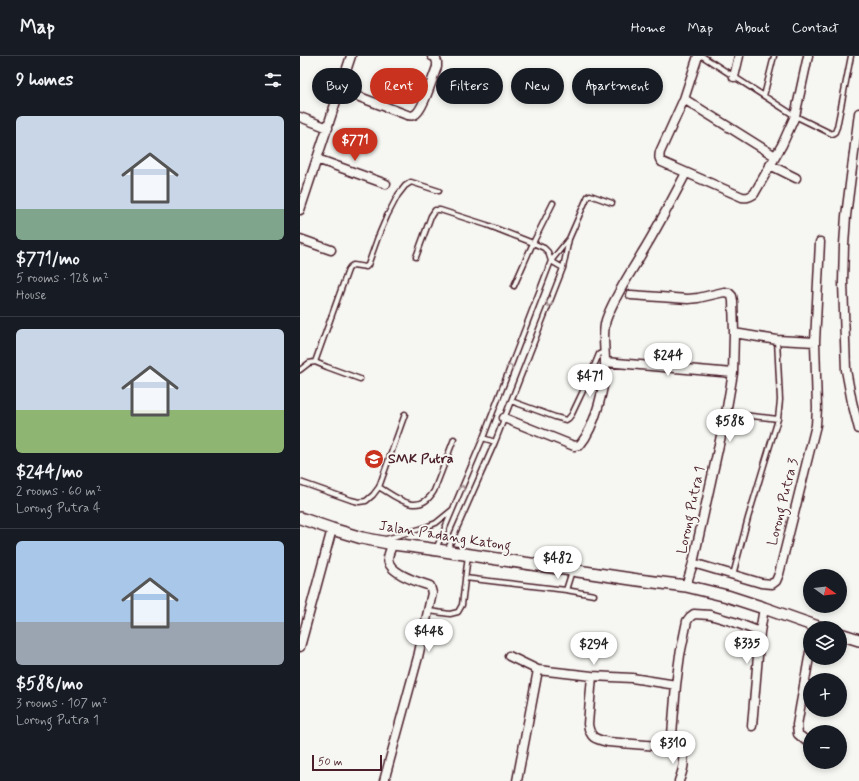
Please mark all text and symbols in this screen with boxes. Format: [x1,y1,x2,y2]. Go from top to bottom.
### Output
text: Map [20,15,55,40]
text: Home [631,19,665,37]
text: Map [687,19,713,37]
text: About [735,19,770,37]
text: Contact [792,19,839,37]
chip: Buy [312,68,362,104]
chip: Rent [370,68,428,104]
chip: Filters [436,68,503,104]
chip: New [511,68,564,104]
chip: Apartment [572,68,663,104]
text: 9 homes [16,69,73,91]
icon: filters [262,69,284,91]
pin: $771 [331,128,379,162]
text: $771 [341,132,369,149]
icon: home [114,142,186,214]
text: $771/mo [16,248,80,270]
text: 5 rooms · 128 m² [16,270,109,287]
text: House [16,287,47,304]
one-way arrow [545,301,553,308]
pin: $244 [644,343,692,377]
text: $244 [653,347,683,364]
icon: home [114,355,186,427]
one-way arrow [506,364,514,371]
pin: $471 [566,364,614,398]
text: $471 [577,368,603,385]
pin: $588 [706,409,754,443]
text: $588 [715,413,745,430]
school or university icon: SMK Putra [363,448,385,470]
place label: SMK Putra [388,450,454,468]
street label: Lorong Putra 3 [763,457,804,548]
text: $244/mo [16,461,83,483]
street label: Lorong Putra 1 [673,465,711,556]
text: 2 rooms · 60 m² [16,483,102,500]
one-way arrow [457,485,465,492]
text: Lorong Putra 4 [16,500,100,517]
street label: Jalan Padang Katong [377,517,512,557]
pin: $482 [534,546,582,580]
text: $482 [543,550,573,567]
icon: home [114,567,186,639]
north arrow [803,569,847,613]
map controls [803,569,847,769]
pin: $448 [405,619,453,653]
button: layers [803,621,847,665]
text: $448 [414,623,444,640]
pin: $335 [723,631,771,665]
pin: $294 [570,632,618,666]
text: $335 [734,635,760,652]
text: $294 [579,636,609,653]
text: $588/mo [16,673,83,695]
button: + [803,673,847,717]
text: 3 rooms · 107 m² [16,695,108,712]
text: Lorong Putra 1 [16,712,99,729]
button: − [803,725,847,769]
pin: $310 [649,731,697,765]
text: $310 [660,735,686,752]
scale bar [312,753,382,772]
text: 50 m [318,755,343,769]

